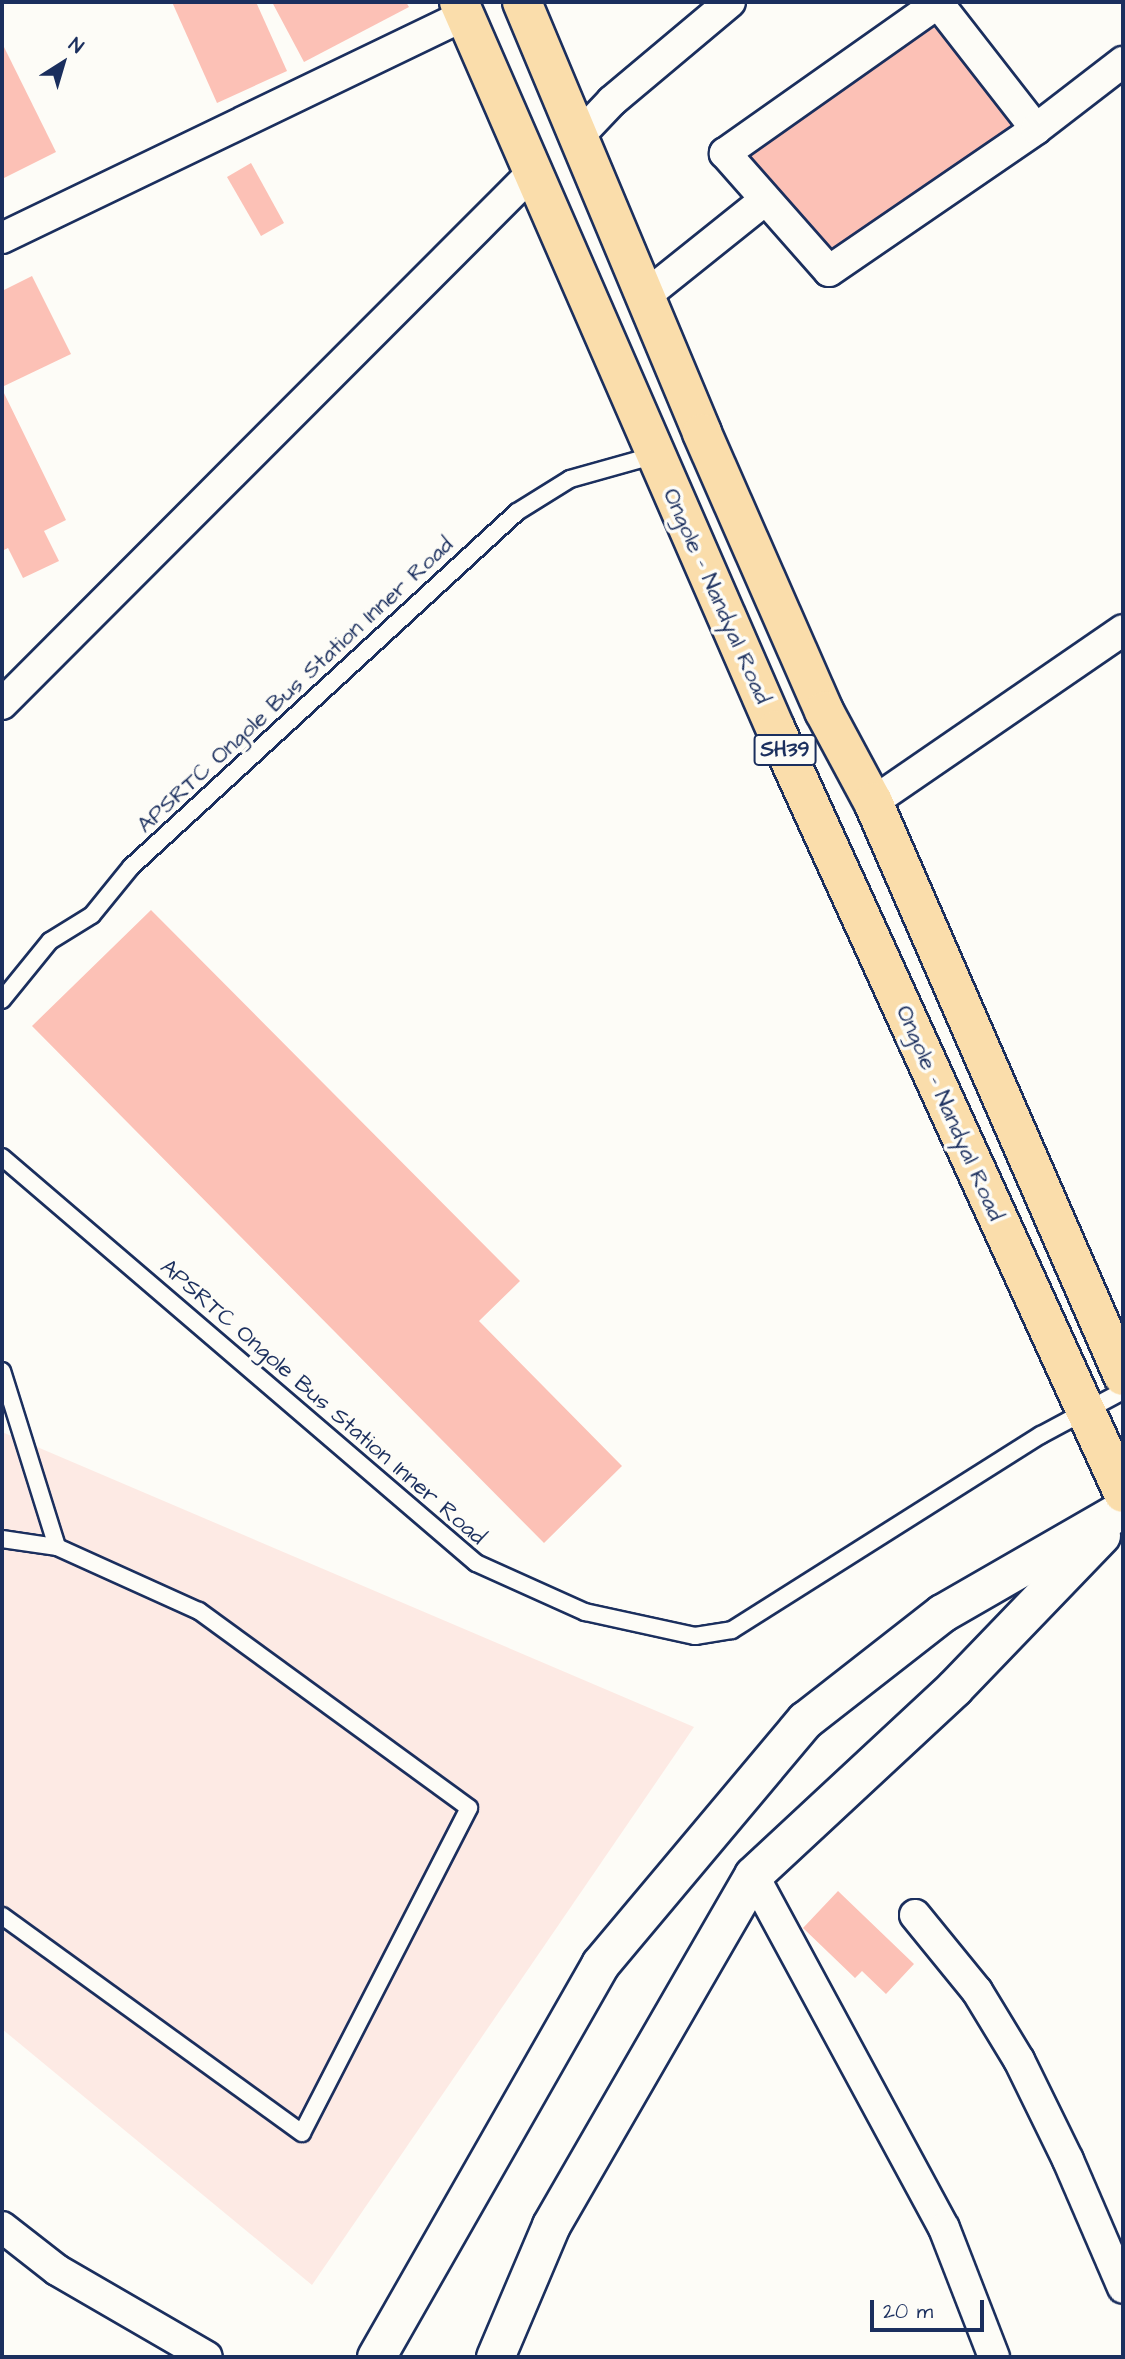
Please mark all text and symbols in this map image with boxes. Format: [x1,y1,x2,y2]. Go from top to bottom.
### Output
north arrow [28,28,98,98]
text: N [63,31,89,60]
street label: Ongole - Nandyal Road [657,484,777,708]
street label: APSRTC Ongole Bus Station Inner Road [131,531,459,839]
road number: SH39 [754,732,816,768]
street label: Ongole - Nandyal Road [890,1001,1010,1225]
street label: APSRTC Ongole Bus Station Inner Road [155,1253,491,1551]
scale bar [873,2286,987,2330]
text: 20 m [883,2297,933,2326]

